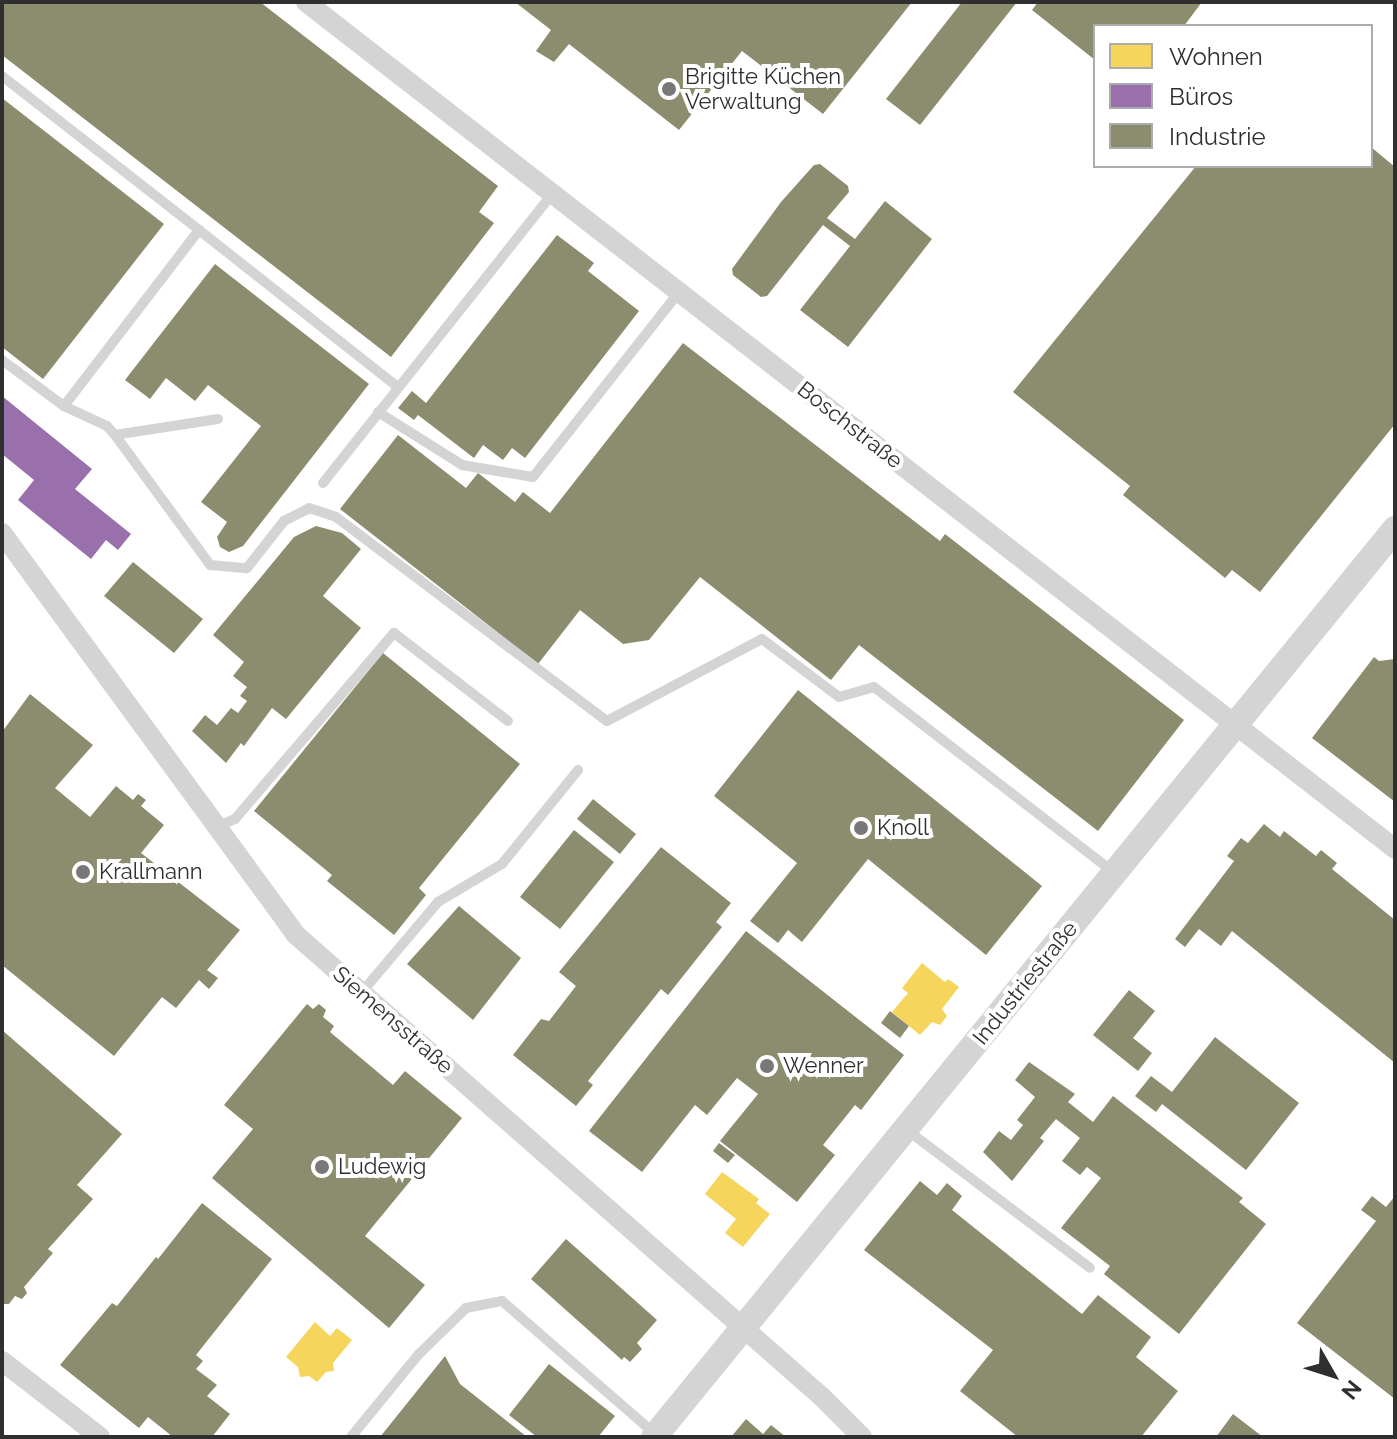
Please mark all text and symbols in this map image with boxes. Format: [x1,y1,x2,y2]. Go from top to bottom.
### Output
legend [1093,24,1373,168]
text: Wohnen [1169,42,1263,71]
place label: Brigitte Küchen Verwaltung [685,63,841,114]
marker: Brigitte Küchen Verwaltung [660,80,678,98]
text: Büros [1169,82,1233,111]
text: Industrie [1169,122,1266,151]
street label: Boschstraße [792,376,908,474]
place label: Knoll [877,815,929,841]
marker: Knoll [852,819,870,837]
place label: Krallmann [99,859,203,885]
marker: Krallmann [74,863,92,881]
street label: Industriestraße [967,916,1083,1050]
street label: Siemensstraße [328,961,458,1079]
place label: Wenner [783,1053,864,1079]
marker: Wenner [758,1057,776,1075]
place label: Ludewig [338,1154,426,1180]
marker: Ludewig [313,1158,331,1176]
north arrow [1293,1335,1373,1415]
text: N [1336,1375,1367,1405]

